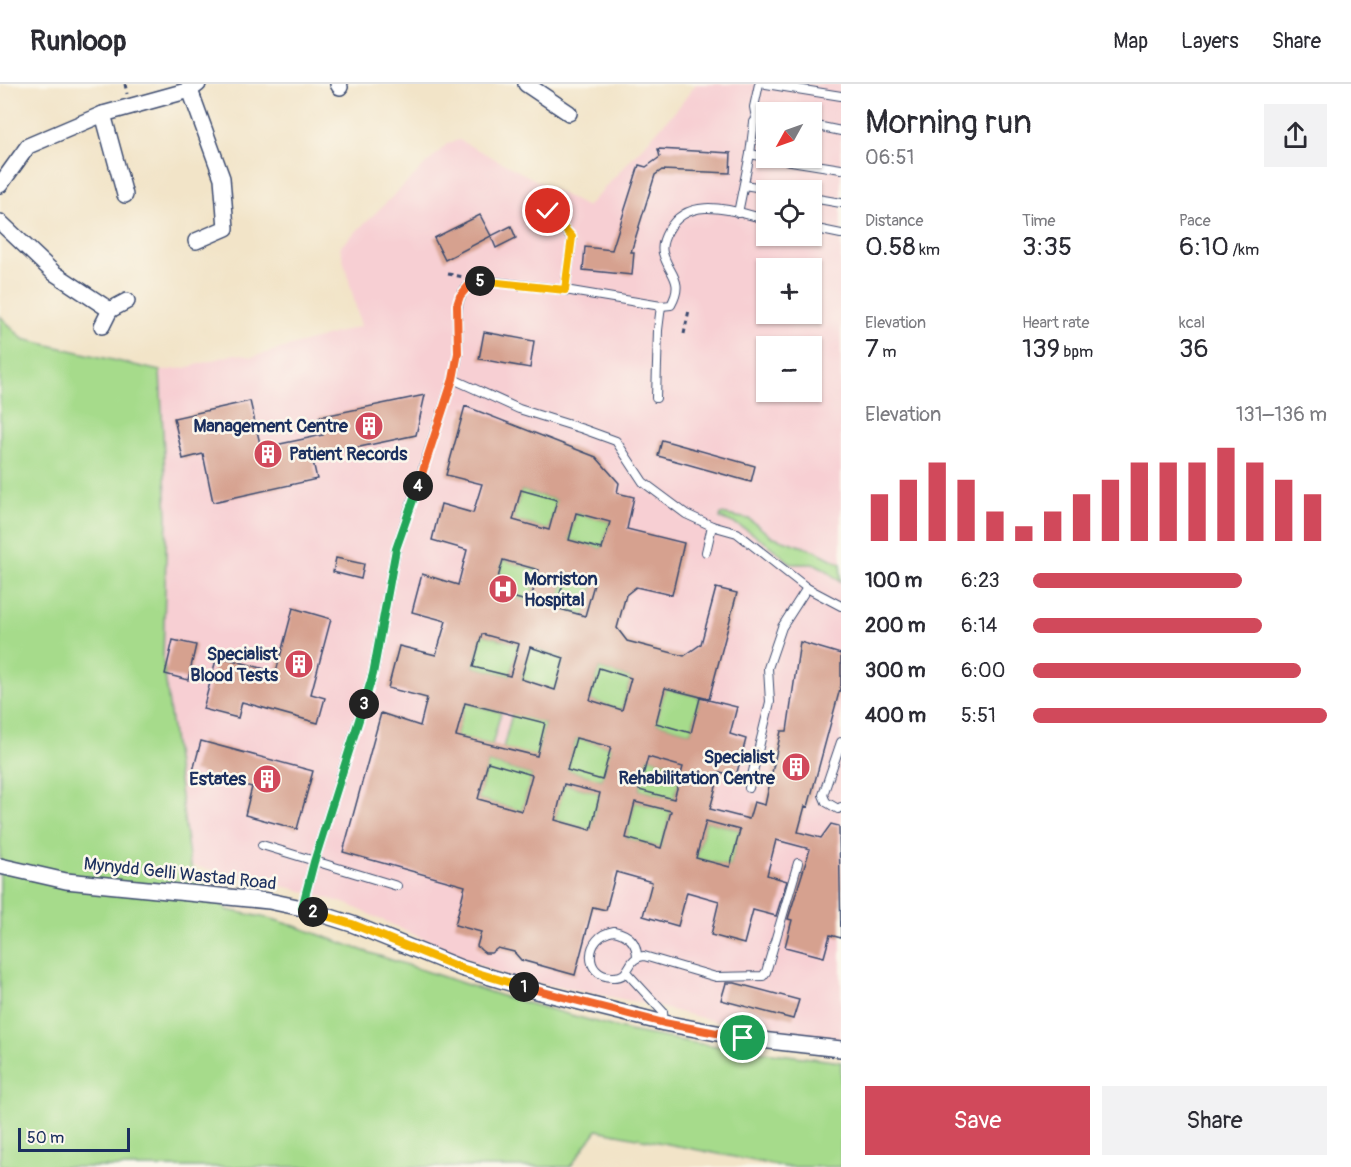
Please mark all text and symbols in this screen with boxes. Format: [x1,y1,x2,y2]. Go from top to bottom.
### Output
text: Runloop [30,24,126,59]
text: Map [1113,28,1148,55]
text: Layers [1181,28,1239,55]
text: Share [1272,28,1321,55]
north arrow [756,102,822,168]
map controls [756,102,822,402]
text: Morning run [865,102,1032,143]
button: share [1264,104,1327,167]
text: 06:51 [865,145,914,170]
button: locate [756,180,822,246]
pin [522,185,573,236]
icon: check [531,194,564,227]
text: Distance [865,211,924,231]
text: Time [1022,211,1055,231]
text: Pace [1179,211,1211,231]
text: 0.58 [865,231,916,263]
text: 3:35 [1022,231,1072,263]
text: 6:10 [1179,231,1229,263]
text: km [916,240,940,260]
text: /km [1229,240,1259,260]
button: + [756,258,822,324]
pin: 5 [465,266,495,296]
text: 5 [476,271,484,291]
text: Elevation [865,313,926,333]
text: Heart rate [1022,313,1089,333]
text: kcal [1179,313,1205,333]
text: 7 [865,333,879,365]
text: 139 [1022,333,1060,365]
text: 36 [1179,333,1209,365]
button: − [756,336,822,402]
text: m [879,342,896,362]
text: bpm [1060,342,1093,362]
text: Elevation [865,402,941,427]
text: 131–136 m [1236,402,1327,427]
building icon: Management Centre [353,410,385,442]
place label: Management Centre [193,415,349,438]
building icon: Patient Records [252,438,284,470]
place label: Patient Records [289,443,408,466]
pin: 4 [403,471,433,501]
text: 4 [413,476,423,496]
place label: Morriston Hospital [524,568,598,612]
text: 100 m [865,568,922,593]
text: 6:23 [961,568,1000,593]
hospital icon: Morriston Hospital [487,573,519,605]
text: 200 m [865,613,926,638]
text: 6:14 [961,613,997,638]
place label: Specialist Blood Tests [190,643,279,687]
building icon: Specialist Blood Tests [283,648,315,680]
text: 300 m [865,658,926,683]
text: 6:00 [961,658,1005,683]
pin: 3 [349,689,379,719]
text: 3 [360,694,368,714]
text: 400 m [865,703,926,728]
text: 5:51 [961,703,996,728]
place label: Specialist Rehabilitation Centre [618,746,776,790]
building icon: Specialist Rehabilitation Centre [780,751,812,783]
building icon: Estates [251,763,283,795]
place label: Estates [189,768,247,791]
street label: Mynydd Gelli Wastad Road [83,852,277,896]
pin: 2 [298,897,328,927]
text: 2 [309,902,317,922]
pin: 1 [509,972,539,1002]
text: 1 [521,977,527,997]
pin [717,1012,768,1063]
icon: arrive [726,1021,759,1054]
button: Save [865,1086,1090,1155]
button: Share [1102,1086,1327,1155]
scale bar [18,1125,130,1152]
text: 50 m [27,1128,64,1148]

